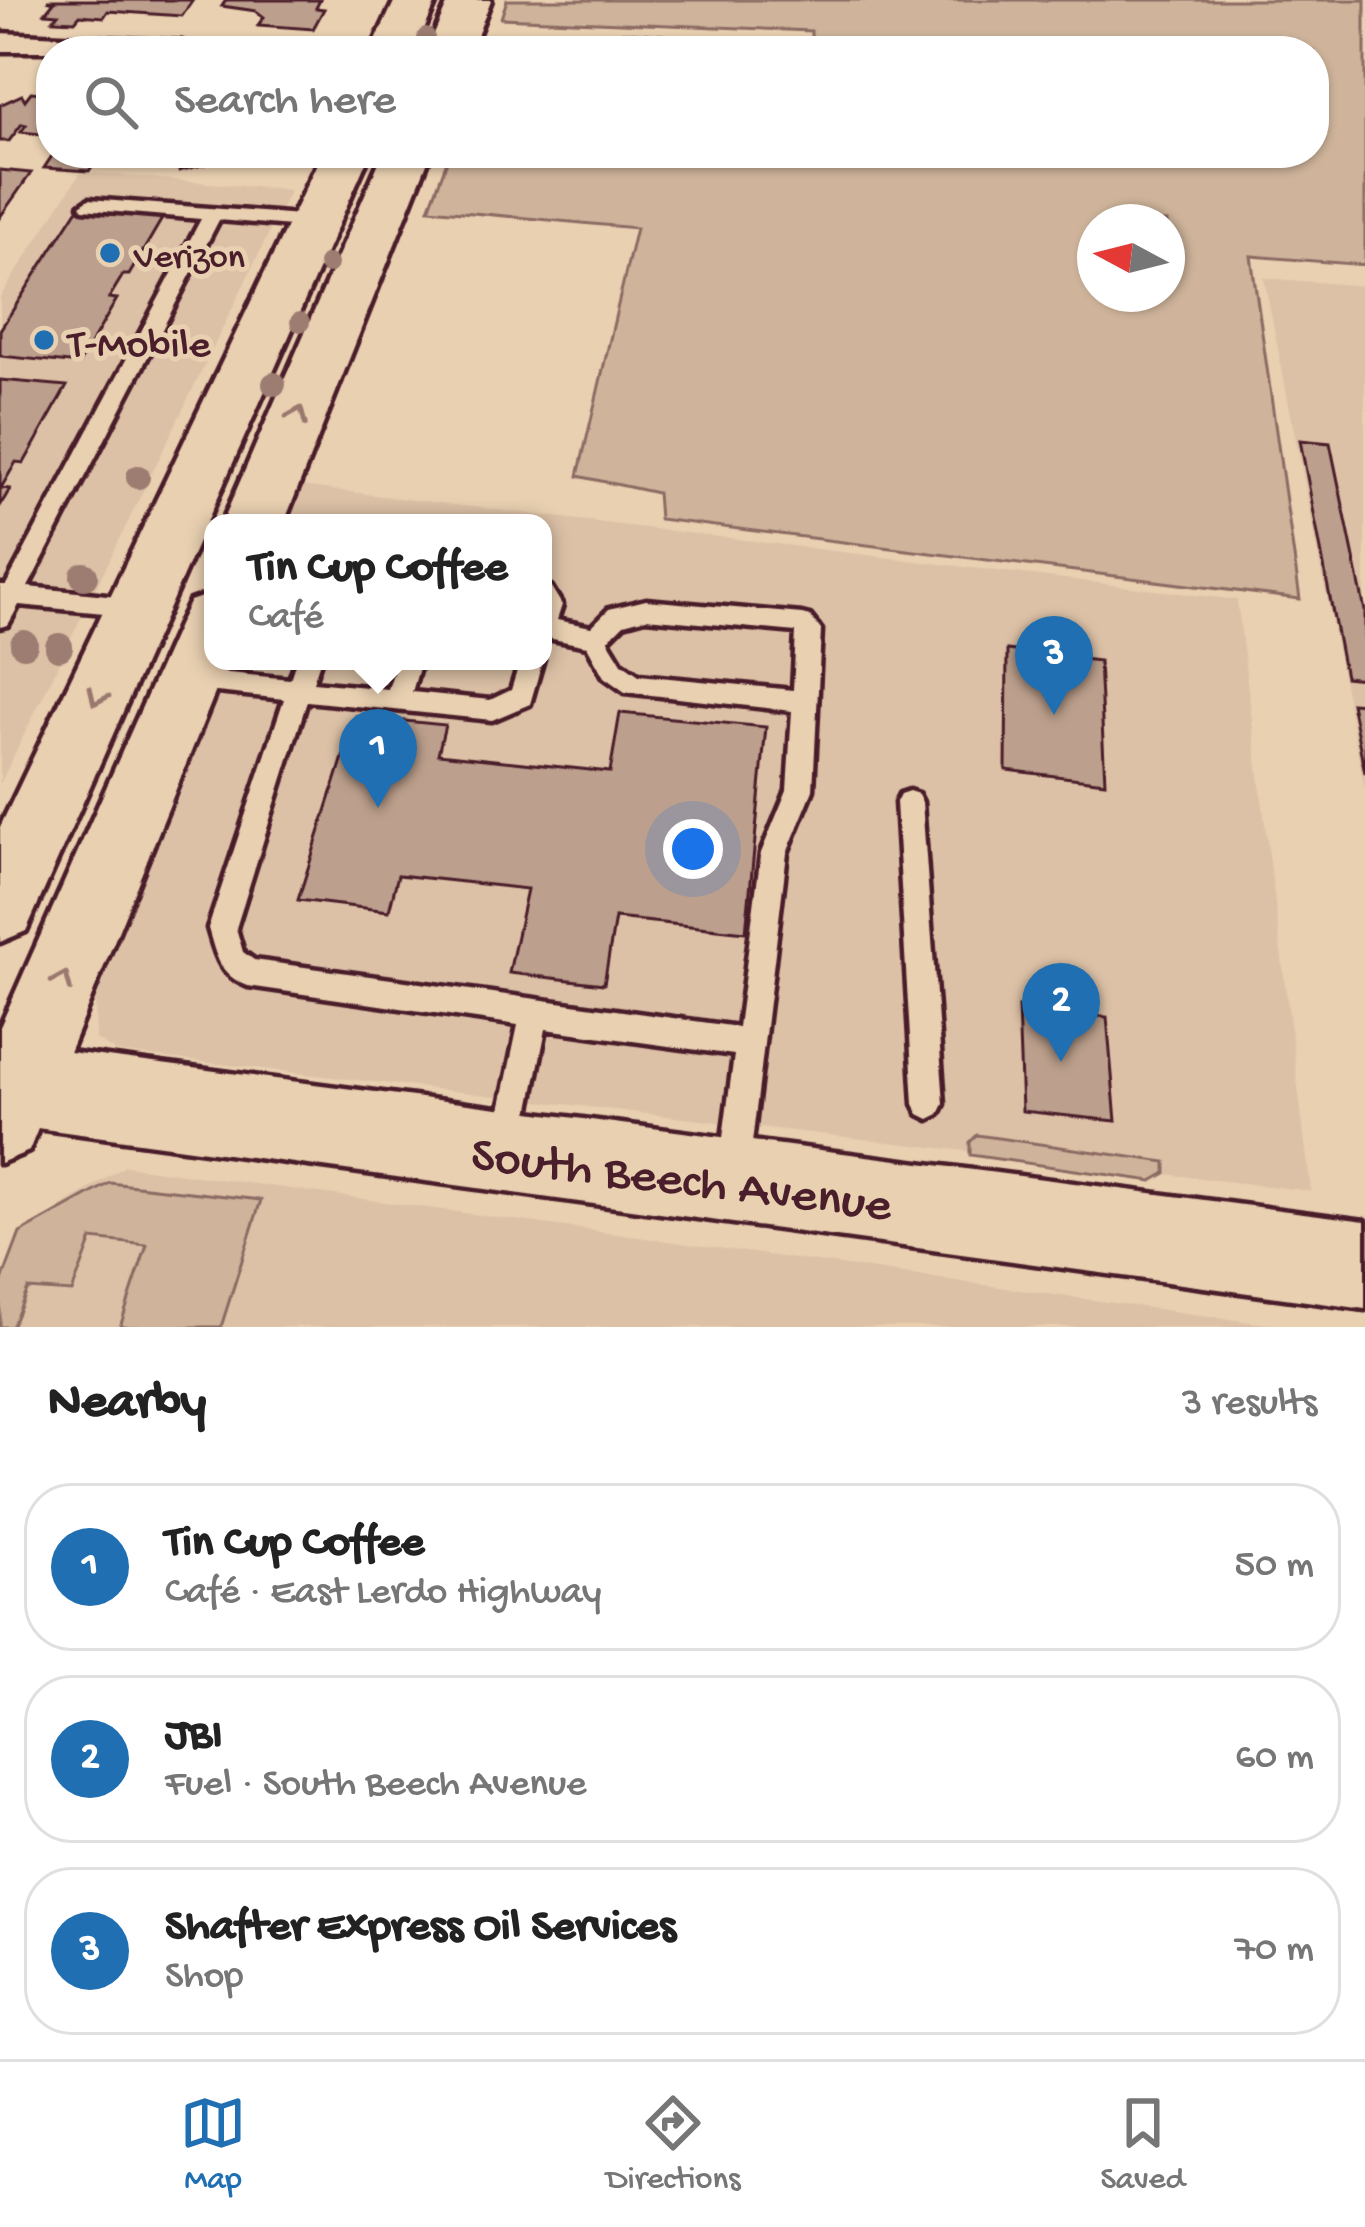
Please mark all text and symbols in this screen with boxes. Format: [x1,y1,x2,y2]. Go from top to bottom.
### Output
search box [36,36,1329,168]
icon: search [78,69,144,135]
text: Search here [174,76,396,129]
north arrow [1077,204,1185,312]
place label: Verizon [133,238,245,281]
marker: Verizon [97,240,123,266]
place label: T-Mobile [66,323,212,372]
marker: T-Mobile [31,327,57,353]
one-way arrow [284,406,308,427]
popup [204,514,552,670]
text: Tin Cup Coffee [248,543,508,596]
text: Café [248,596,323,642]
pin: 3 [1015,616,1093,715]
one-way arrow [88,685,111,706]
pin: 1 [339,709,417,808]
your location [663,819,723,879]
pin: 2 [1022,963,1100,1062]
one-way arrow [49,971,73,992]
street label: South Beech Avenue [467,1128,895,1240]
text: Nearby [48,1375,206,1435]
text: 3 results [1182,1382,1317,1428]
text: Tin Cup Coffee [165,1518,424,1571]
text: 1 [82,1544,98,1590]
text: 50 m [1234,1544,1314,1590]
text: Café · East Lerdo Highway [165,1571,602,1617]
text: JBI [165,1710,223,1763]
text: 2 [80,1736,100,1782]
text: 60 m [1235,1736,1314,1782]
text: Fuel · South Beech Avenue [165,1763,586,1809]
text: Shafter Express Oil Services [165,1902,676,1955]
text: 3 [80,1928,100,1974]
text: 70 m [1235,1928,1314,1974]
text: Shop [165,1955,243,2001]
tab: Map [180,2090,246,2200]
tab: Directions [606,2090,740,2200]
tab: Saved [1100,2090,1185,2200]

